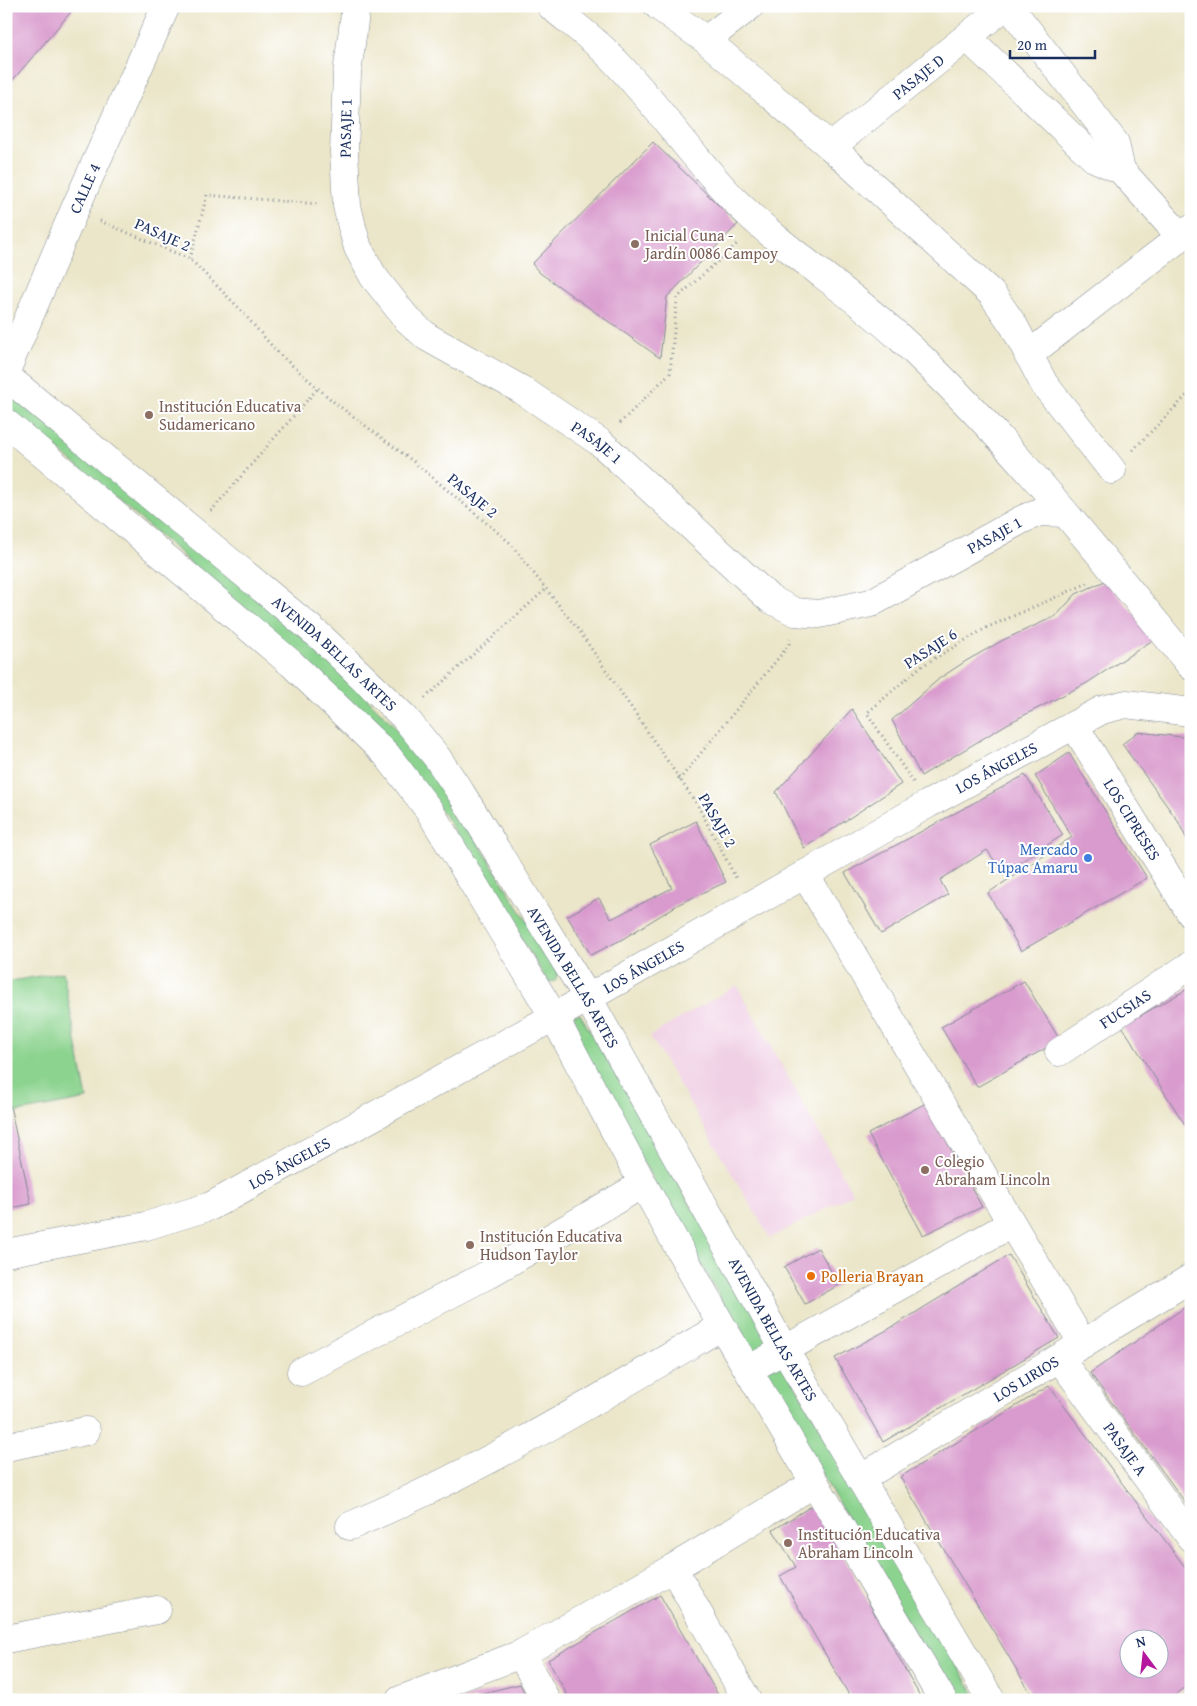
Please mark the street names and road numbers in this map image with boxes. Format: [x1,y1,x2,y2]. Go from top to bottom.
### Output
street label: PASAJE D [887,48,950,105]
street label: PASAJE 1 [332,98,358,158]
street label: CALLE 4 [63,159,106,217]
street label: PASAJE 2 [131,211,195,257]
street label: PASAJE 1 [567,415,628,469]
street label: PASAJE 2 [443,467,503,523]
street label: PASAJE 1 [963,510,1026,560]
street label: AVENIDA BELLAS ARTES [267,589,403,717]
street label: PASAJE 6 [899,622,962,674]
street label: LOS ÁNGELES [951,735,1042,799]
street label: LOS CIPRESES [1098,774,1167,865]
street label: PASAJE 2 [693,788,743,852]
street label: AVENIDA BELLAS ARTES [522,901,626,1052]
street label: LOS ÁNGELES [598,933,689,999]
street label: FUCSIAS [1094,983,1156,1034]
street label: LOS ÁNGELES [244,1130,335,1195]
street label: AVENIDA BELLAS ARTES [723,1253,824,1406]
street label: LOS LIRIOS [988,1349,1064,1408]
street label: PASAJE A [1098,1417,1154,1481]

